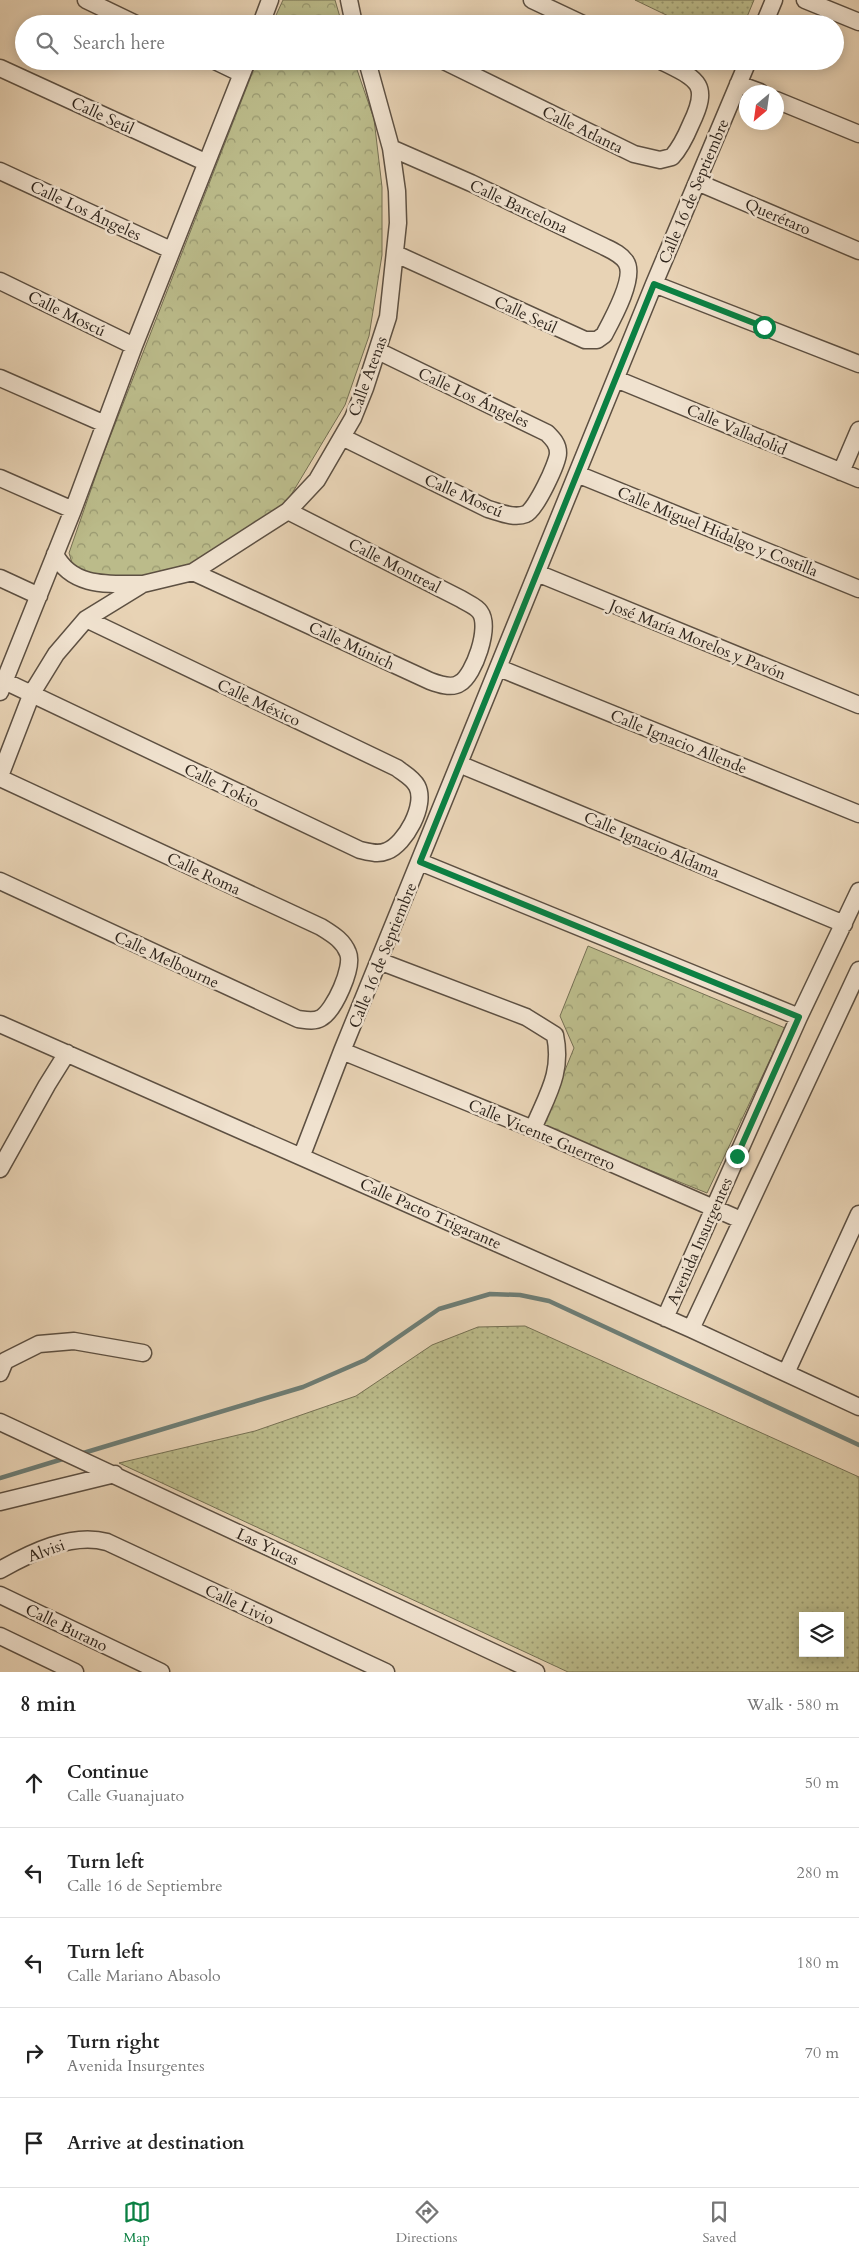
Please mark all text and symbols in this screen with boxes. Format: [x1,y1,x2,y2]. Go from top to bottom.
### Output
search box [15,15,844,70]
icon: search [33,29,61,57]
text: Search here [73,30,165,56]
north arrow [739,85,784,130]
street label: Calle Seúl [68,92,138,140]
street label: Calle Atlanta [538,101,627,159]
street label: Calle 16 de Septiembre [653,116,734,267]
street label: Calle Barcelona [466,175,571,239]
street label: Calle Los Ángeles [26,176,145,246]
street label: Querétaro [741,193,814,241]
street label: Calle Moscú [24,286,109,342]
street label: Calle Seúl [491,291,561,339]
route start [753,316,776,339]
street label: Calle Atenas [343,333,393,420]
street label: Calle Los Ángeles [414,363,533,433]
street label: Calle Valladolid [683,399,791,461]
street label: Calle Moscú [421,469,507,523]
street label: Calle Miguel Hidalgo y Costilla [614,482,821,582]
street label: Calle Montreal [345,533,444,599]
street label: José María Morelos y Pavón [604,594,789,685]
street label: Calle Múnich [305,616,398,675]
street label: Calle México [213,674,304,732]
street label: Calle Ignacio Allende [607,704,750,779]
street label: Calle Tokio [180,758,263,814]
street label: Calle Ignacio Aldama [580,806,723,883]
street label: Calle Roma [163,847,244,901]
street label: Calle 16 de Septiembre [344,879,422,1032]
street label: Calle Melbourne [111,926,223,994]
street label: Calle Vicente Guerrero [465,1094,619,1176]
route end [726,1145,749,1168]
street label: Calle Pacto Trigarante [356,1173,505,1255]
street label: Avenida Insurgentes [662,1174,738,1309]
street label: Las Yucas [233,1523,302,1571]
street label: Alvisi [25,1534,68,1568]
street label: Calle Livio [201,1579,278,1631]
street label: Calle Burano [22,1599,112,1657]
map controls [799,1612,844,1657]
button: layers [799,1612,844,1657]
text: 8 min [20,1690,76,1719]
text: Walk · 580 m [747,1694,839,1716]
text: Continue [67,1759,149,1785]
icon: ahead [20,1769,48,1797]
text: 50 m [805,1772,839,1794]
text: Calle Guanajuato [67,1785,184,1807]
text: Turn left [67,1849,144,1875]
icon: left [20,1859,48,1887]
text: 280 m [797,1862,839,1884]
text: Calle 16 de Septiembre [67,1875,222,1897]
text: Turn left [67,1939,144,1965]
icon: left [20,1949,48,1977]
text: 180 m [797,1952,839,1974]
text: Calle Mariano Abasolo [67,1965,221,1987]
text: Turn right [67,2029,159,2055]
icon: right [20,2039,48,2067]
text: 70 m [805,2042,839,2064]
text: Avenida Insurgentes [67,2055,205,2077]
icon: arrive [20,2129,48,2157]
text: Arrive at destination [67,2130,244,2156]
tab: Map [123,2198,151,2247]
tab: Directions [396,2198,457,2247]
tab: Saved [702,2198,736,2247]

